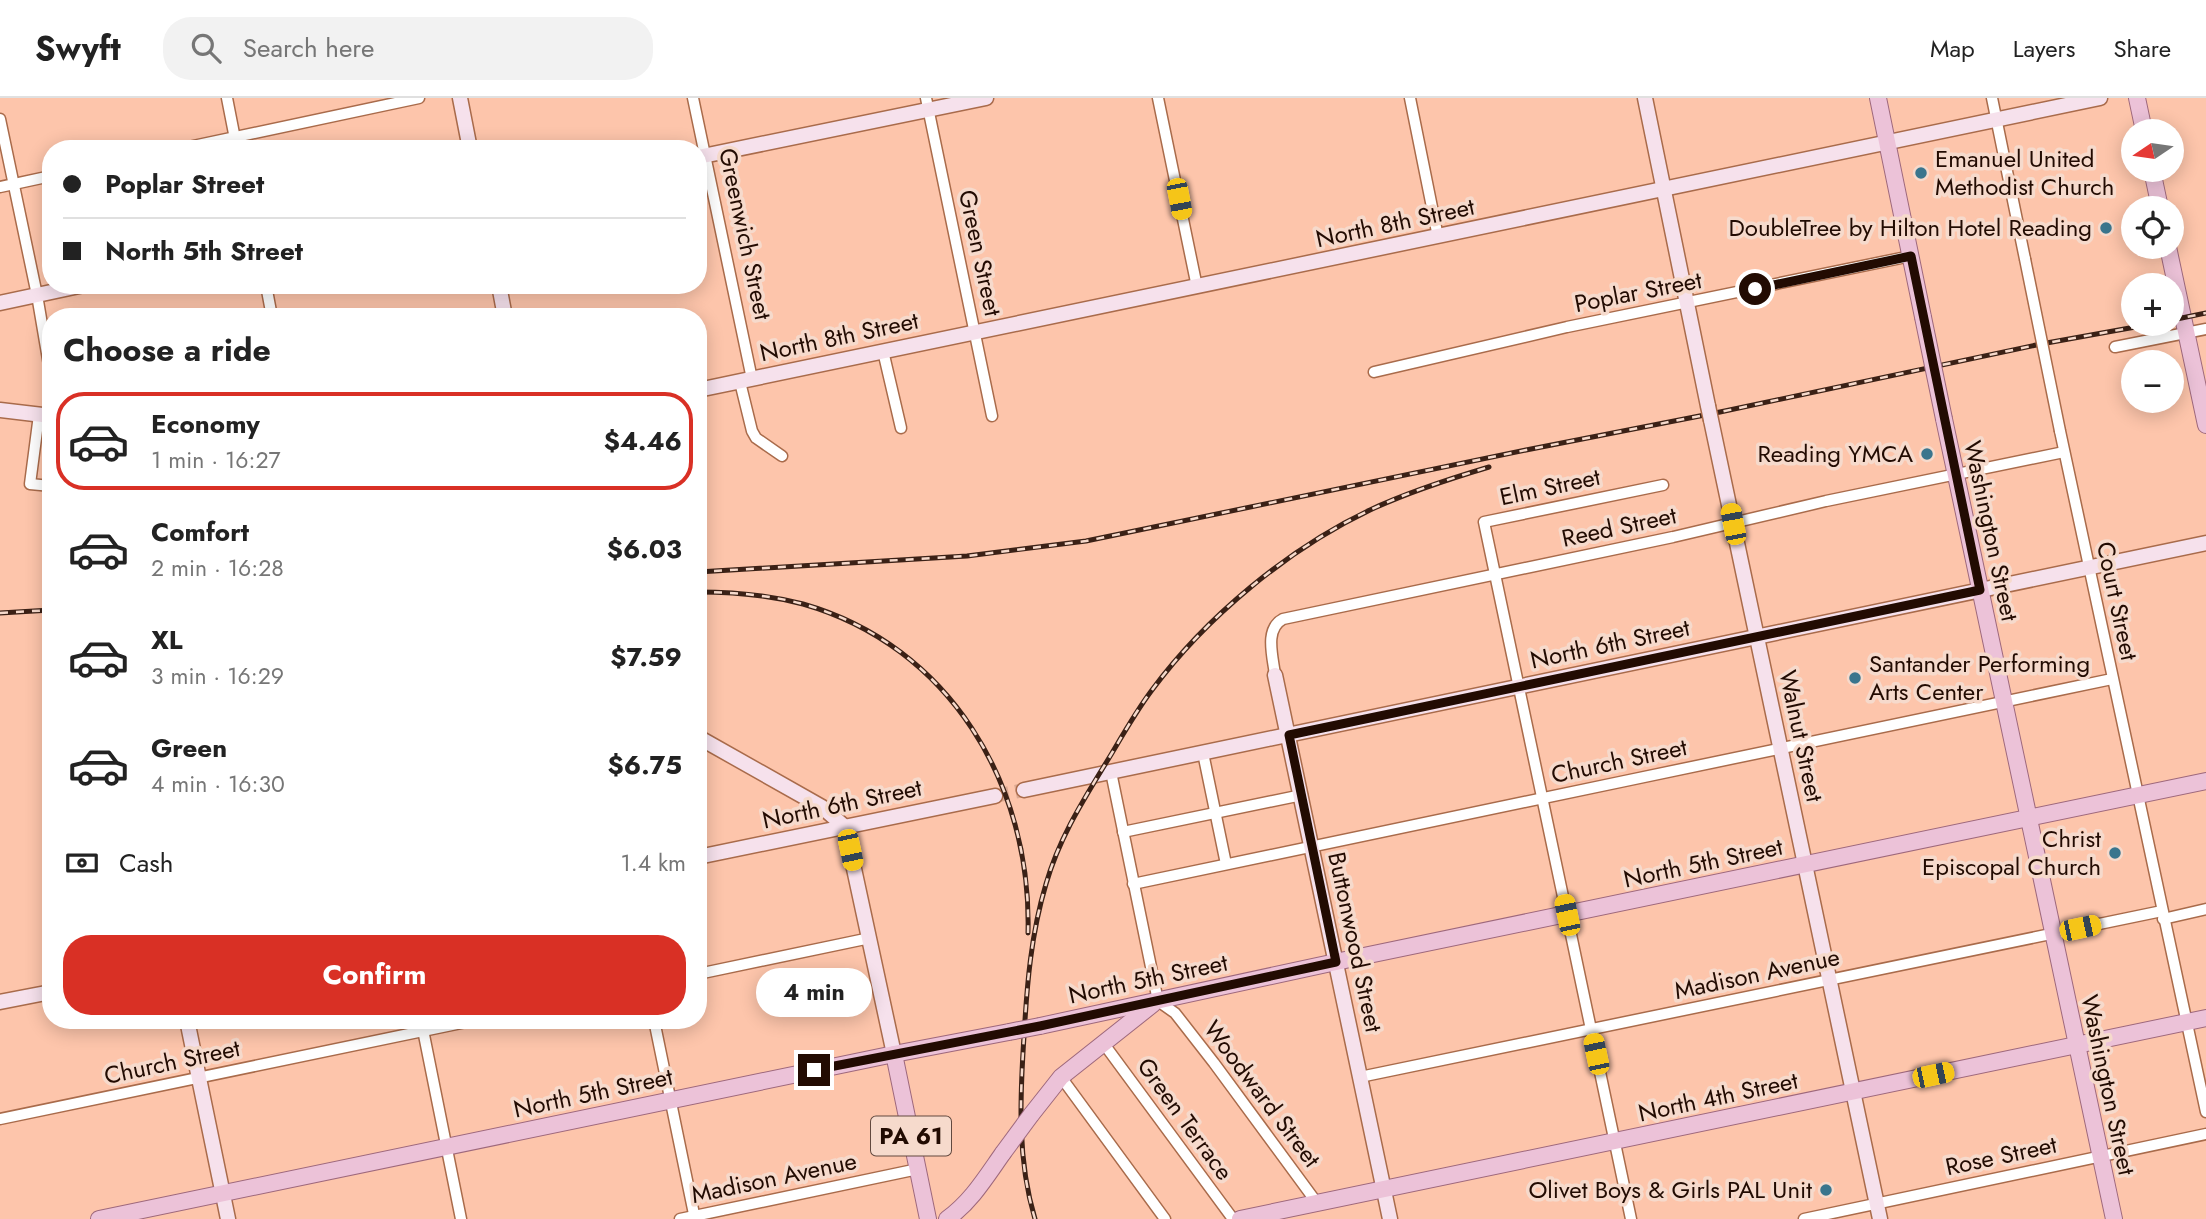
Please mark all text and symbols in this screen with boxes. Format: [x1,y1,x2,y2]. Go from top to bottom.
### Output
search box [163,17,653,80]
text: Swyft [35,25,121,72]
icon: search [187,29,225,67]
text: Search here [243,29,374,67]
text: Map [1930,31,1975,66]
text: Layers [2013,31,2075,66]
text: Share [2113,31,2171,66]
north arrow [2121,119,2184,182]
map controls [2121,119,2184,413]
place label: Emanuel United Methodist Church [1935,141,2114,204]
street label: Greenwich Street [710,145,781,323]
text: Poplar Street [105,165,264,203]
marker: Emanuel United Methodist Church [1913,165,1929,181]
car [1165,176,1194,222]
street label: Green Street [950,187,1011,319]
street label: North 8th Street [1312,189,1478,256]
button: locate [2121,196,2184,259]
place label: DoubleTree by Hilton Hotel Reading [1728,210,2092,245]
marker: DoubleTree by Hilton Hotel Reading [2098,220,2114,236]
text: North 5th Street [105,232,303,270]
street label: Poplar Street [1571,262,1705,321]
route start [1739,273,1771,305]
button: + [2121,273,2184,336]
street label: North 8th Street [756,303,922,370]
text: Choose a ride [63,327,271,373]
button: − [2121,350,2184,413]
text: Economy [151,405,260,443]
icon: car [67,410,130,473]
text: $4.46 [604,422,682,460]
place label: Reading YMCA [1757,436,1913,471]
street label: Washington Street [1955,437,2028,625]
text: 1 min · 16:27 [151,443,281,477]
marker: Reading YMCA [1919,446,1935,462]
street label: Elm Street [1496,459,1604,514]
street label: Reed Street [1558,497,1680,556]
car [1719,501,1748,547]
text: Comfort [151,513,249,551]
icon: car [67,518,130,581]
text: $6.03 [607,530,682,568]
street label: Court Street [2088,538,2147,664]
text: 2 min · 16:28 [151,551,284,585]
street label: North 6th Street [1527,609,1693,677]
text: XL [151,621,183,659]
icon: car [67,626,130,689]
text: $7.59 [610,638,682,676]
place label: Santander Performing Arts Center [1869,646,2090,709]
text: 3 min · 16:29 [151,659,284,693]
street label: Walnut Street [1770,667,1833,805]
marker: Santander Performing Arts Center [1847,670,1863,686]
text: Green [151,729,227,767]
street label: Church Street [1548,729,1690,792]
icon: car [67,734,130,797]
text: $6.75 [608,746,682,784]
text: 4 min · 16:30 [151,767,285,801]
street label: North 6th Street [759,769,925,837]
place label: Christ Episcopal Church [1922,821,2101,884]
car [836,827,865,873]
street label: North 5th Street [1620,829,1786,896]
icon: cash [63,844,101,882]
text: Cash [119,844,173,882]
marker: Christ Episcopal Church [2107,845,2123,861]
text: 1.4 km [620,846,686,880]
street label: Buttonwood Street [1319,849,1392,1035]
car [1553,892,1582,938]
car [2058,913,2103,943]
button: Confirm [63,935,686,1015]
street label: Madison Avenue [1671,939,1843,1008]
street label: North 5th Street [1065,945,1231,1012]
callout: 4 min [756,968,872,1018]
text: 4 min [783,975,845,1009]
street label: Washington Street [2072,991,2145,1179]
street label: Woodward Street [1195,1013,1329,1175]
street label: Church Street [101,1030,243,1093]
car [1582,1031,1611,1077]
street label: Green Terrace [1129,1050,1242,1187]
route end [798,1054,830,1086]
street label: North 5th Street [510,1059,676,1126]
car [1911,1060,1956,1090]
street label: North 4th Street [1635,1062,1801,1131]
road number: PA 61 [871,1116,951,1156]
street label: Rose Street [1942,1127,2060,1184]
street label: Madison Avenue [688,1143,860,1212]
place label: Olivet Boys & Girls PAL Unit [1528,1172,1812,1207]
marker: Olivet Boys & Girls PAL Unit [1818,1182,1834,1198]

